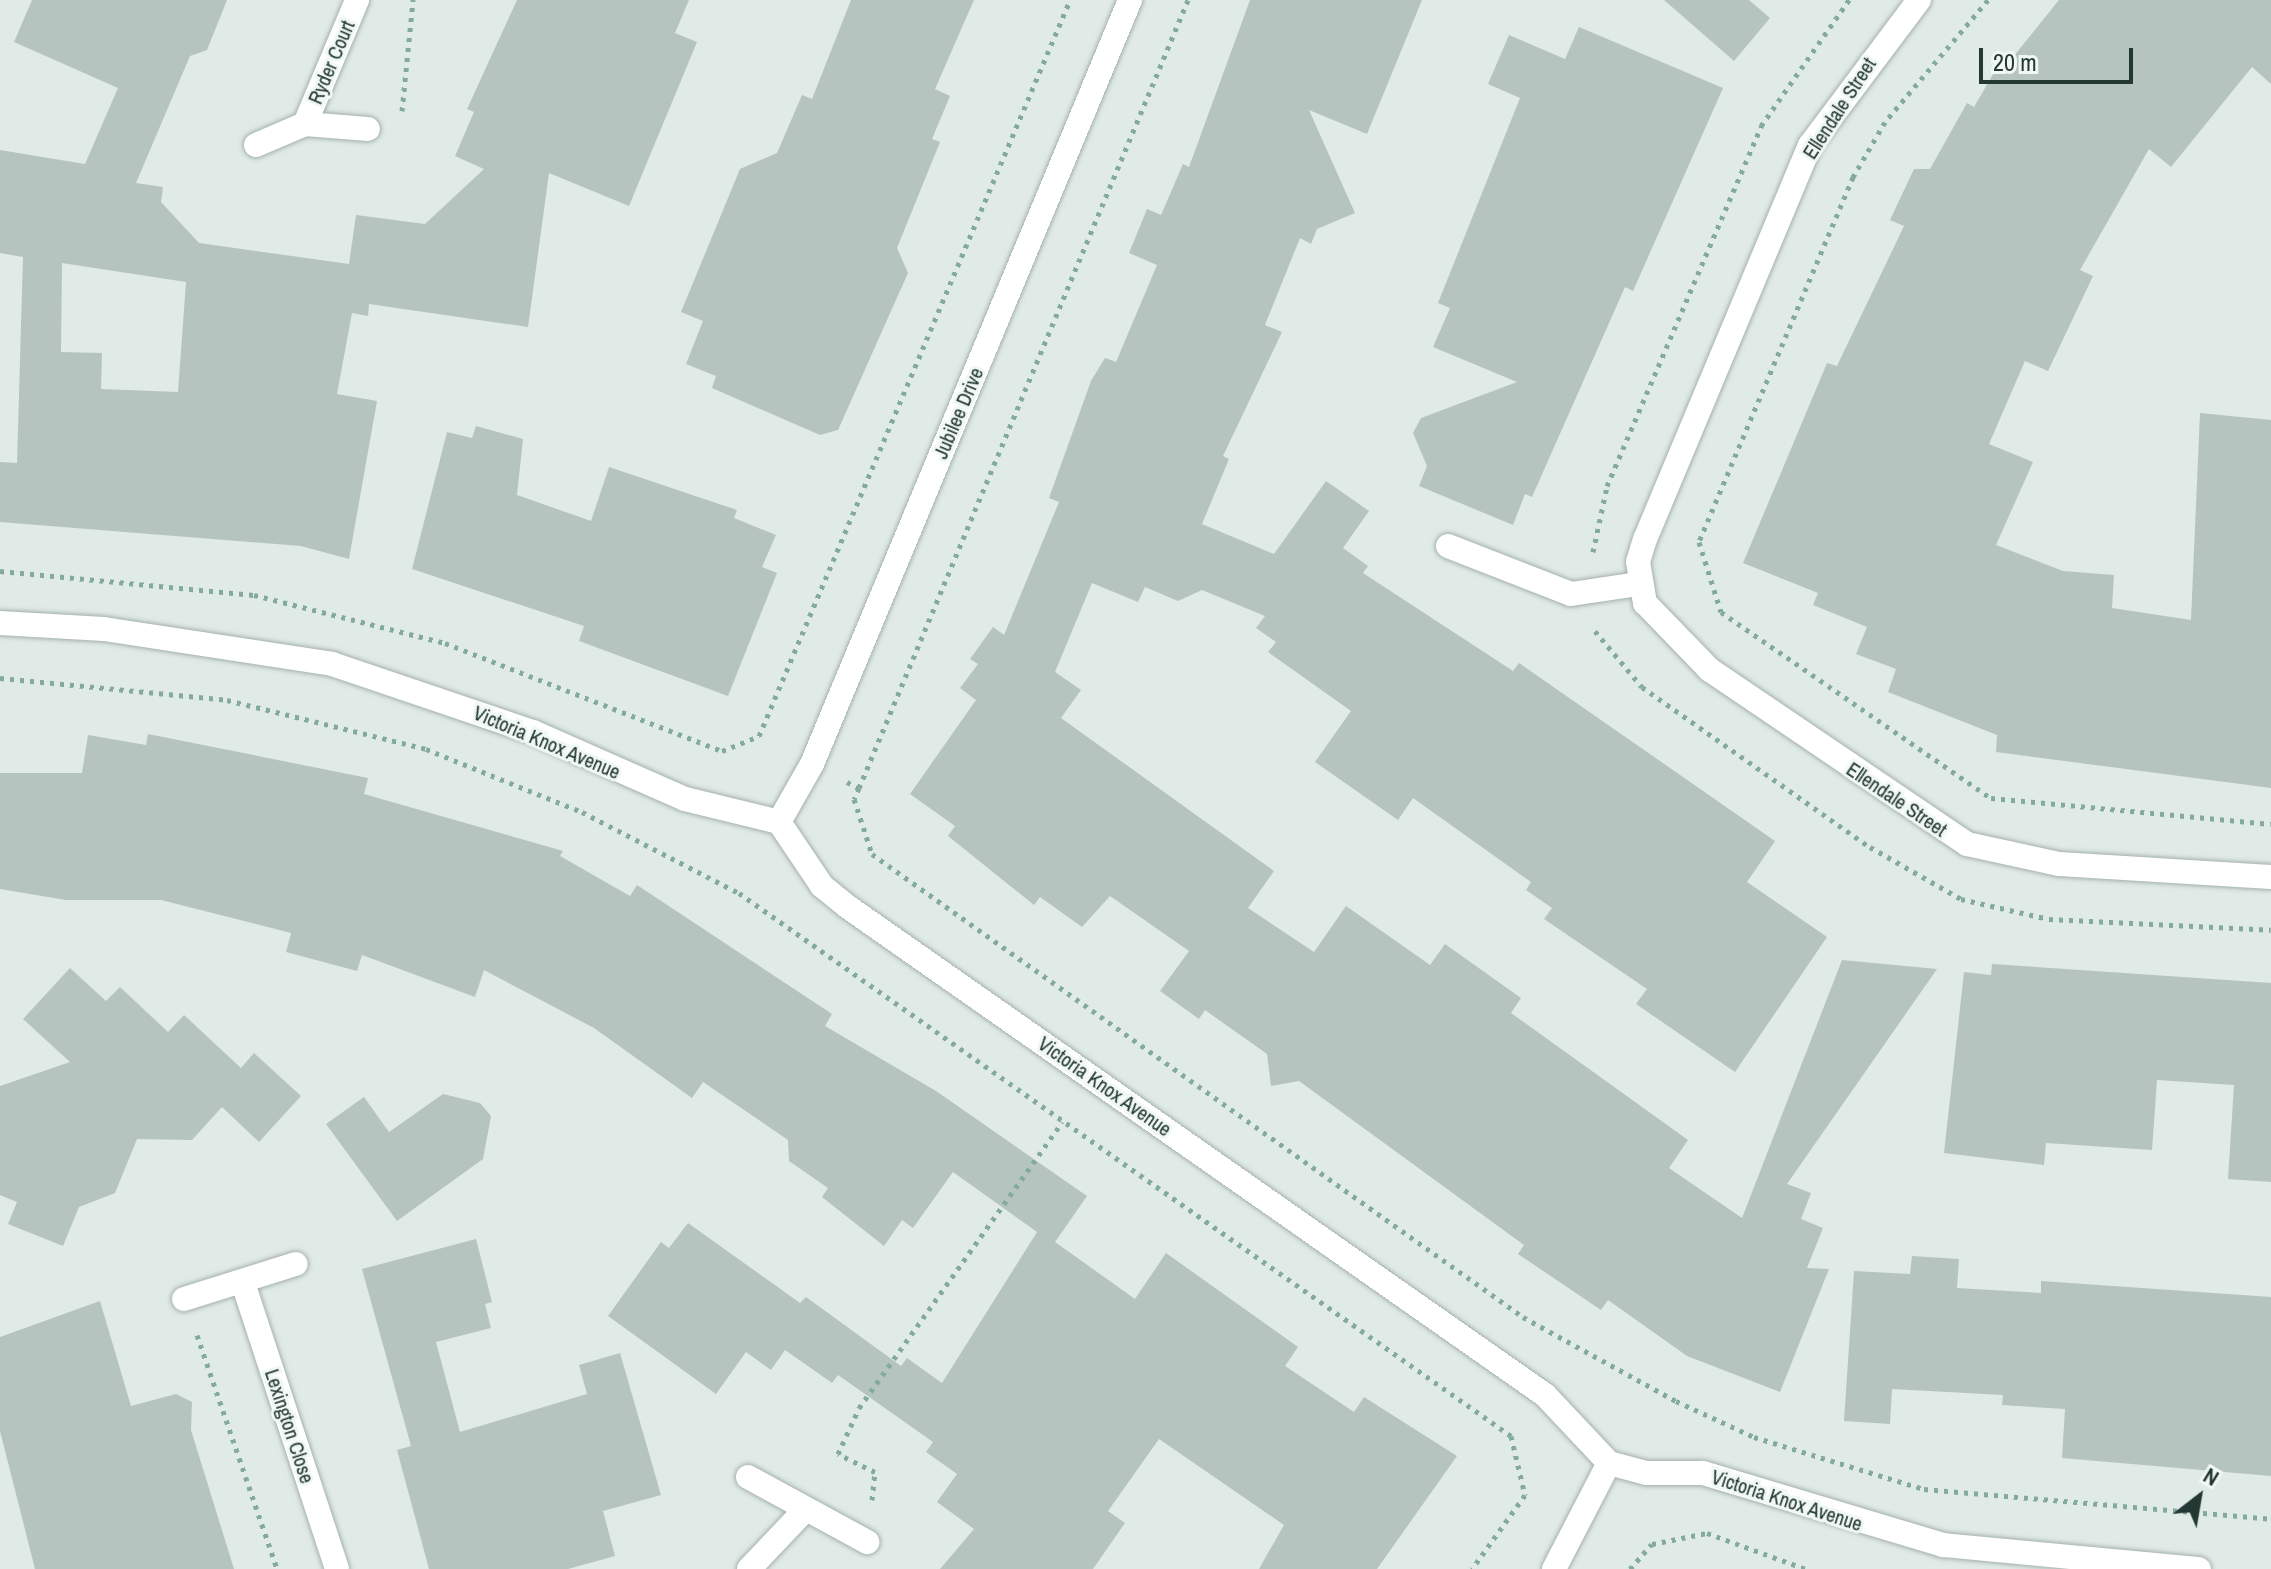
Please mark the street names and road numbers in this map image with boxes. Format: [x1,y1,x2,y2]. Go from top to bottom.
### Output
street label: Ryder Court [303,17,359,107]
street label: Ellendale Street [1797,53,1881,163]
street label: Jubilee Drive [928,364,988,462]
street label: Victoria Knox Avenue [470,700,624,784]
street label: Ellendale Street [1842,757,1952,841]
street label: Victoria Knox Avenue [1033,1031,1177,1141]
street label: Lexington Close [260,1366,320,1486]
street label: Victoria Knox Avenue [1708,1464,1866,1536]

